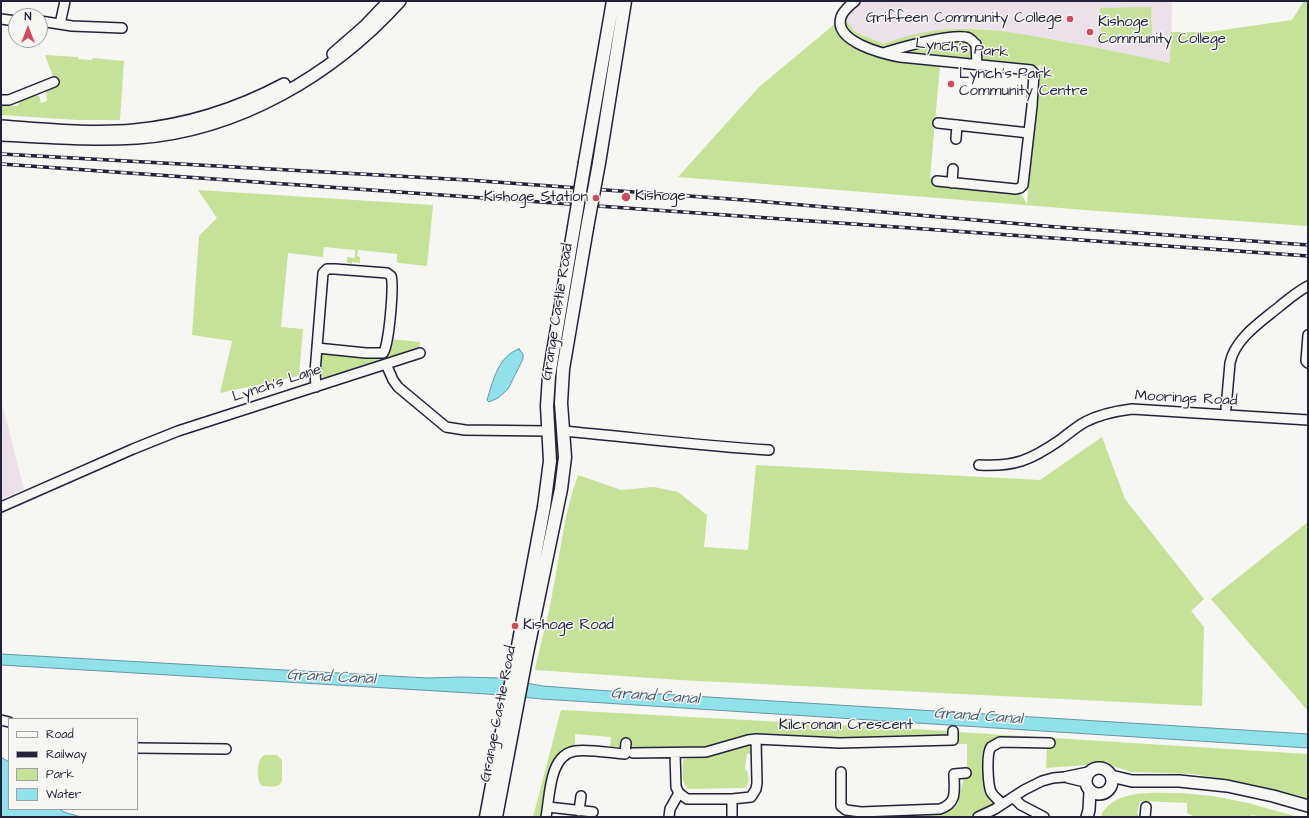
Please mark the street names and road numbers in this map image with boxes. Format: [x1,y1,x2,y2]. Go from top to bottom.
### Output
street label: Lynch's Park [914,35,1010,63]
street label: Grange Castle Road [538,242,578,382]
street label: Lynch's Lane [230,361,324,407]
street label: Moorings Road [1134,387,1238,411]
street label: Grange Castle Road [477,644,521,784]
street label: Kilcronan Crescent [779,717,913,735]

